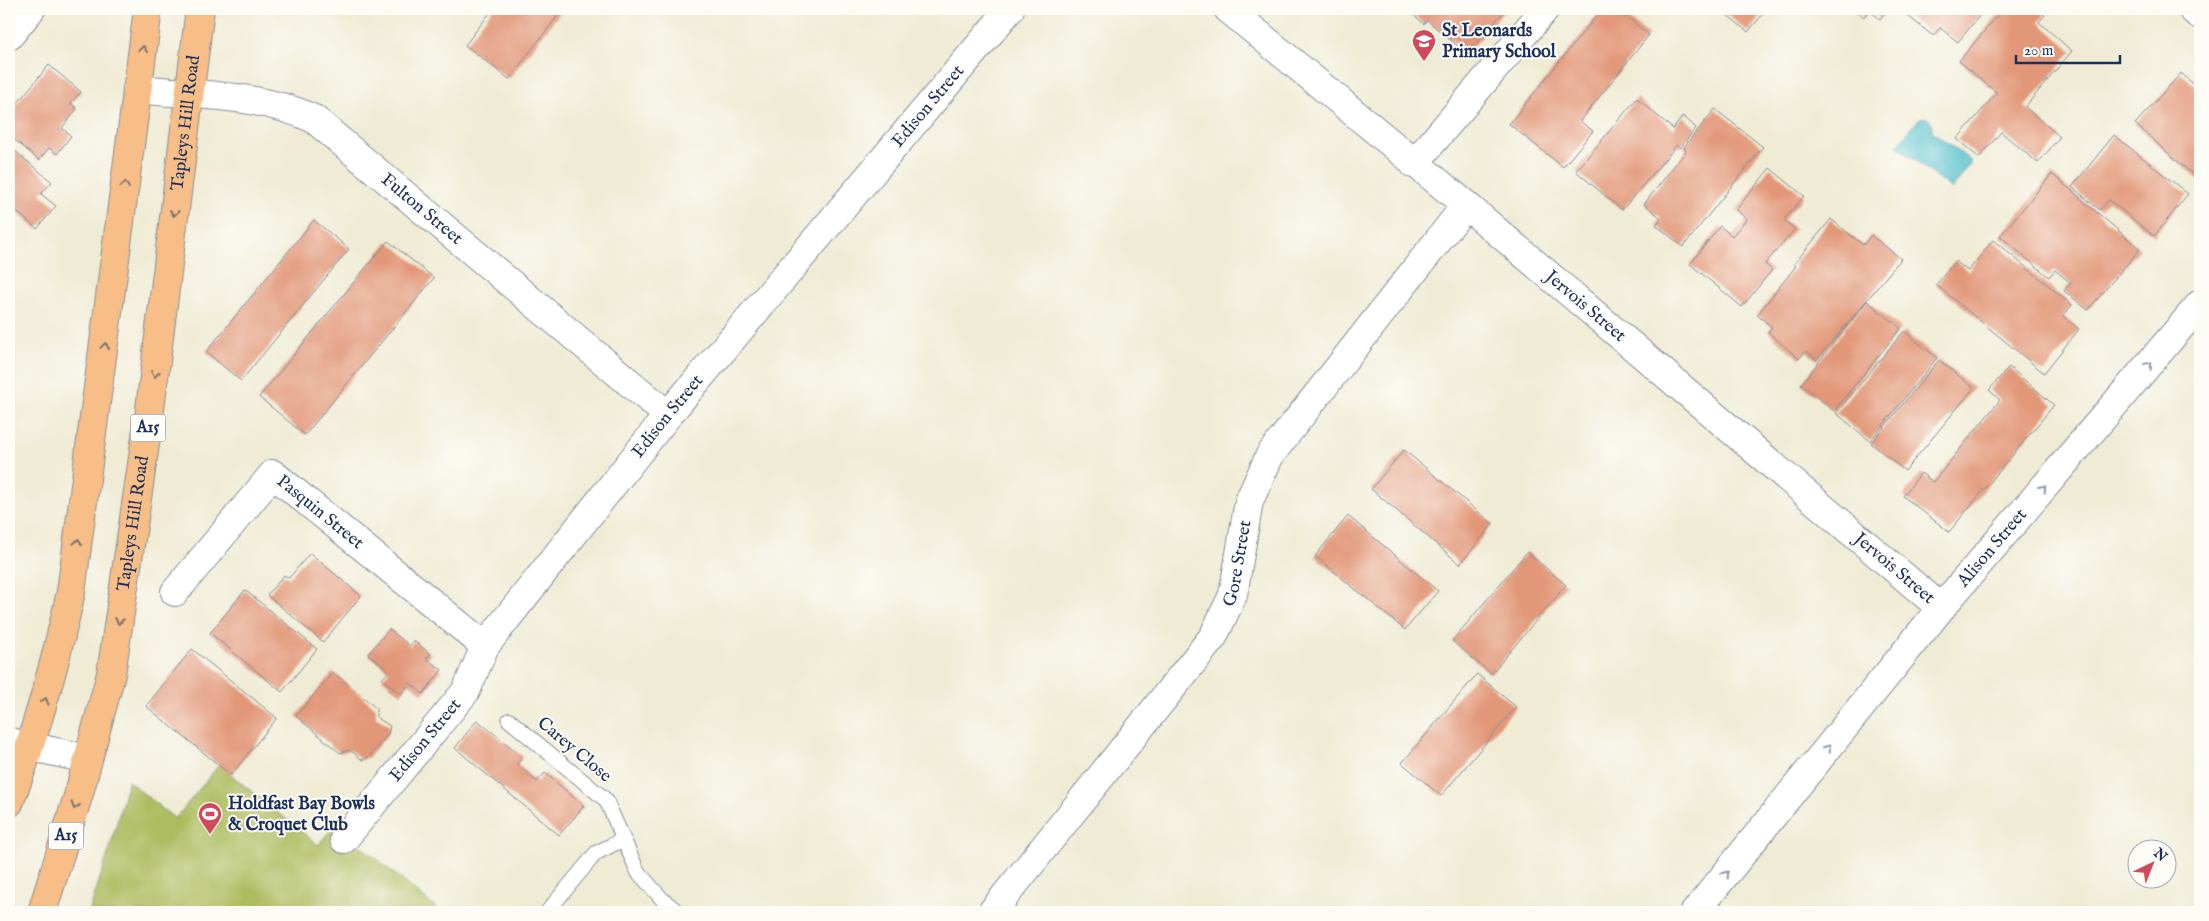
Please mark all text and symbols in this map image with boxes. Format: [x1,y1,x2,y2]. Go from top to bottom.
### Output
place label: St Leonards Primary School [1442,20,1557,64]
school or university icon: St Leonards Primary School [1411,28,1437,62]
scale bar [2016,32,2120,64]
text: 20 m [2024,41,2054,60]
one-way arrow [137,45,147,53]
street label: Tapleys Hill Road [166,54,206,192]
street label: Edison Street [887,60,969,152]
street label: Fulton Street [376,168,467,250]
one-way arrow [119,180,130,188]
one-way arrow [169,209,180,217]
street label: Jervois Street [1539,264,1631,347]
one-way arrow [99,342,110,350]
one-way arrow [2143,361,2152,370]
one-way arrow [150,370,161,378]
street label: Edison Street [627,370,709,463]
road number: A15 [130,414,166,442]
street label: Tapleys Hill Road [112,454,155,593]
street label: Pasquin Street [272,470,368,554]
one-way arrow [2037,485,2046,494]
street label: Alison Street [1952,504,2032,593]
street label: Gore Street [1217,519,1257,611]
street label: Jervois Street [1848,526,1940,609]
one-way arrow [72,537,83,545]
one-way arrow [114,617,124,626]
street label: Edison Street [384,694,466,787]
one-way arrow [39,697,49,705]
street label: Carey Close [532,712,616,788]
one-way arrow [1822,745,1830,754]
place label: Holdfast Bay Bowls & Croquet Club [228,793,375,837]
one-way arrow [71,801,81,809]
sports icon: Holdfast Bay Bowls & Croquet Club [197,801,223,835]
road number: A15 [48,822,84,849]
north arrow [2126,838,2176,888]
text: N [2149,844,2171,866]
one-way arrow [1720,871,1728,880]

